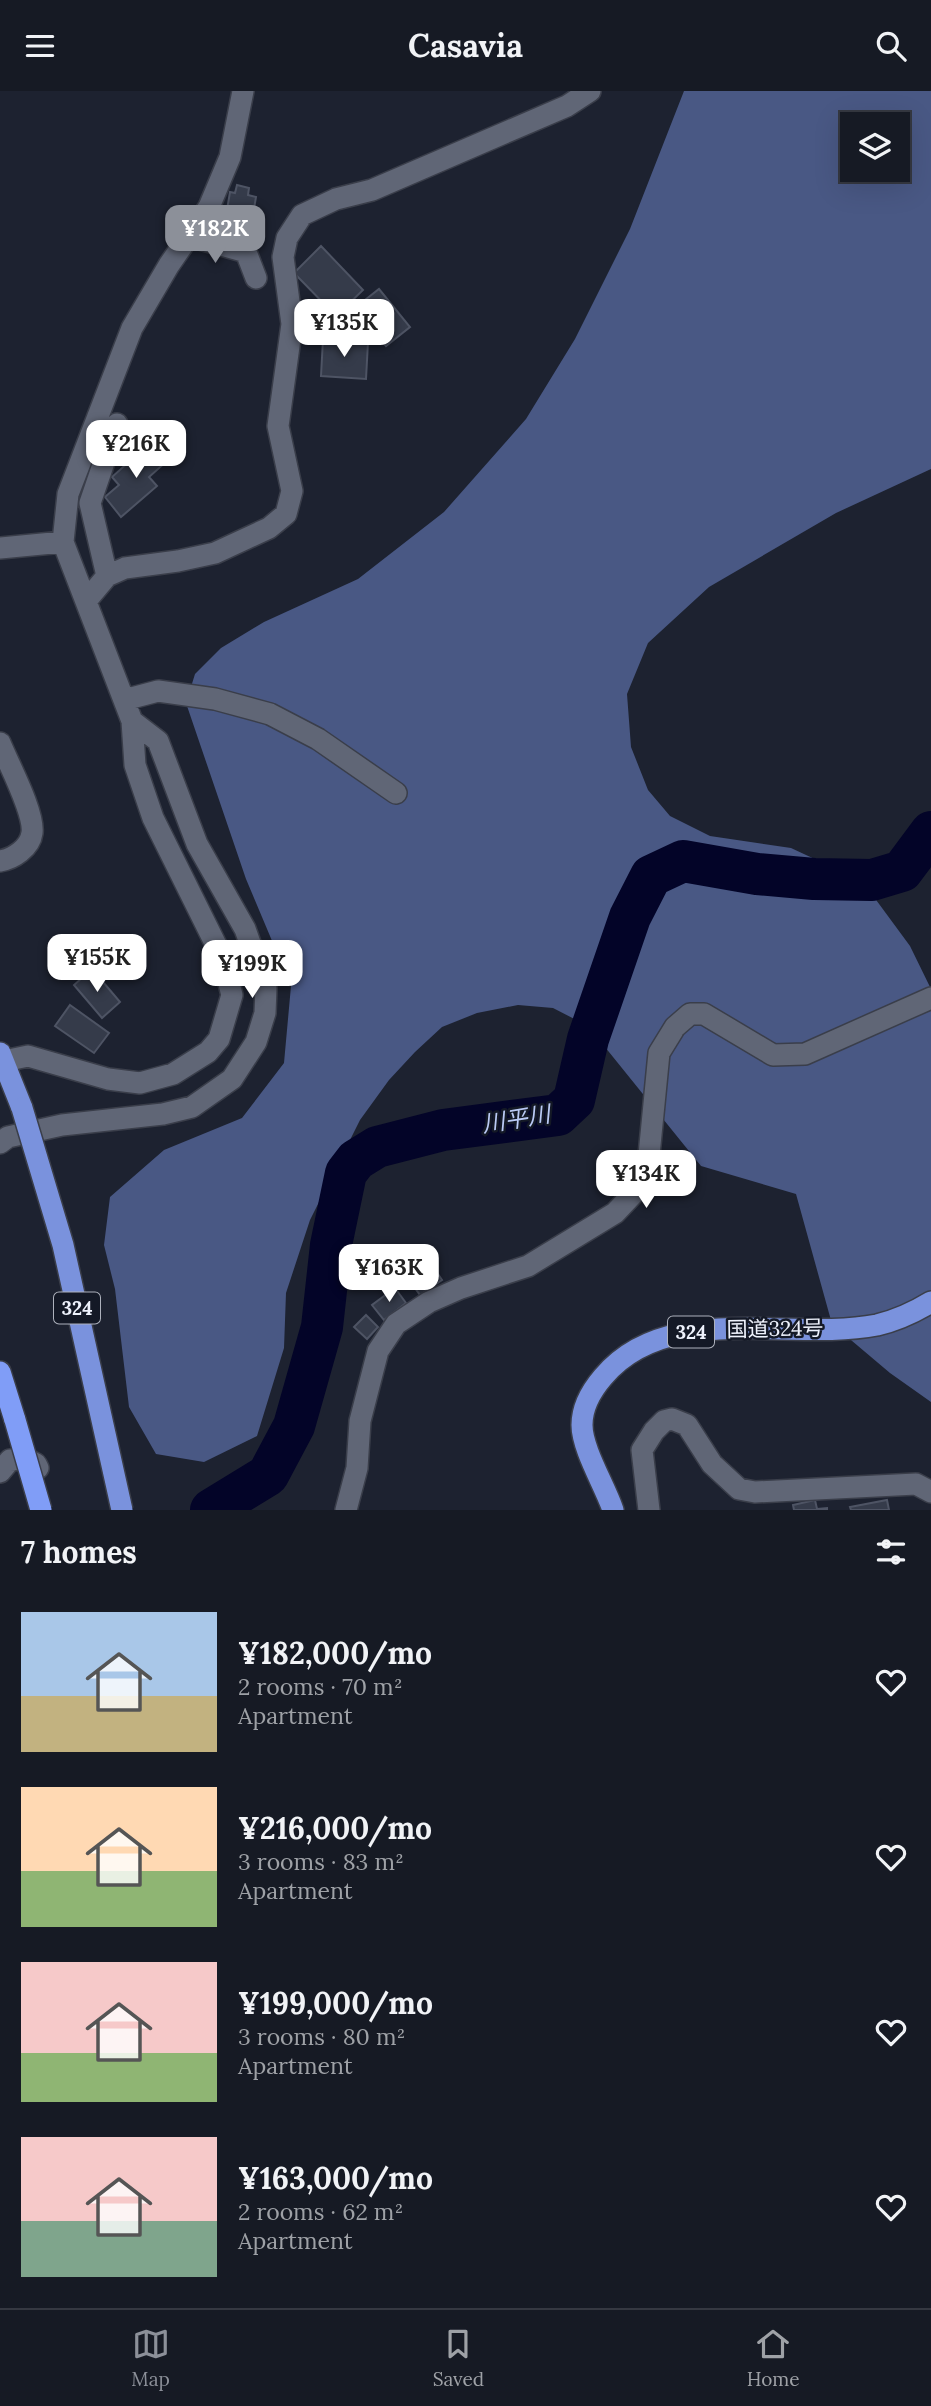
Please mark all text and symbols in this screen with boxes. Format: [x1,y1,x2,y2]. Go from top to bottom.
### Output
text: Casavia [408,25,523,66]
icon: menu [21,27,59,65]
icon: search [872,27,910,65]
map controls [840,112,910,182]
button: layers [840,112,910,182]
pin: ¥182K [166,205,264,265]
text: ¥182K [181,213,249,242]
pin: ¥135K [295,299,393,359]
text: ¥135K [310,307,378,336]
pin: ¥216K [87,421,185,480]
text: ¥216K [102,428,170,457]
pin: ¥155K [48,935,146,994]
pin: ¥199K [203,941,301,1000]
text: ¥155K [63,942,131,971]
text: ¥199K [218,948,286,977]
water label: 川平川 [480,1098,555,1138]
pin: ¥134K [597,1151,695,1210]
text: ¥134K [612,1158,680,1187]
pin: ¥163K [340,1245,438,1304]
text: ¥163K [355,1252,423,1281]
road number: 324 [54,1293,100,1323]
street label: 国道324号 [726,1314,824,1343]
road number: 324 [668,1317,714,1347]
text: 7 homes [21,1533,137,1571]
icon: filters [872,1533,910,1571]
text: ¥182,000/mo [238,1634,432,1672]
icon: home [77,1640,161,1724]
icon: heart [872,1663,910,1701]
text: 2 rooms · 70 m² [238,1672,403,1701]
text: Apartment [238,1701,353,1730]
text: ¥216,000/mo [238,1809,432,1847]
icon: home [77,1815,161,1899]
icon: heart [872,1838,910,1876]
text: 3 rooms · 83 m² [238,1847,404,1876]
text: Apartment [238,1876,353,1905]
text: ¥199,000/mo [238,1984,433,2022]
icon: home [77,1990,161,2074]
icon: heart [872,2013,910,2051]
text: 3 rooms · 80 m² [238,2022,405,2051]
text: Apartment [238,2051,353,2080]
text: ¥163,000/mo [238,2159,433,2197]
icon: home [77,2165,161,2249]
icon: heart [872,2188,910,2226]
text: 2 rooms · 62 m² [238,2197,403,2226]
text: Apartment [238,2226,353,2255]
tab: Map [131,2325,170,2391]
tab: Saved [433,2325,484,2391]
tab: Home [747,2325,800,2391]

